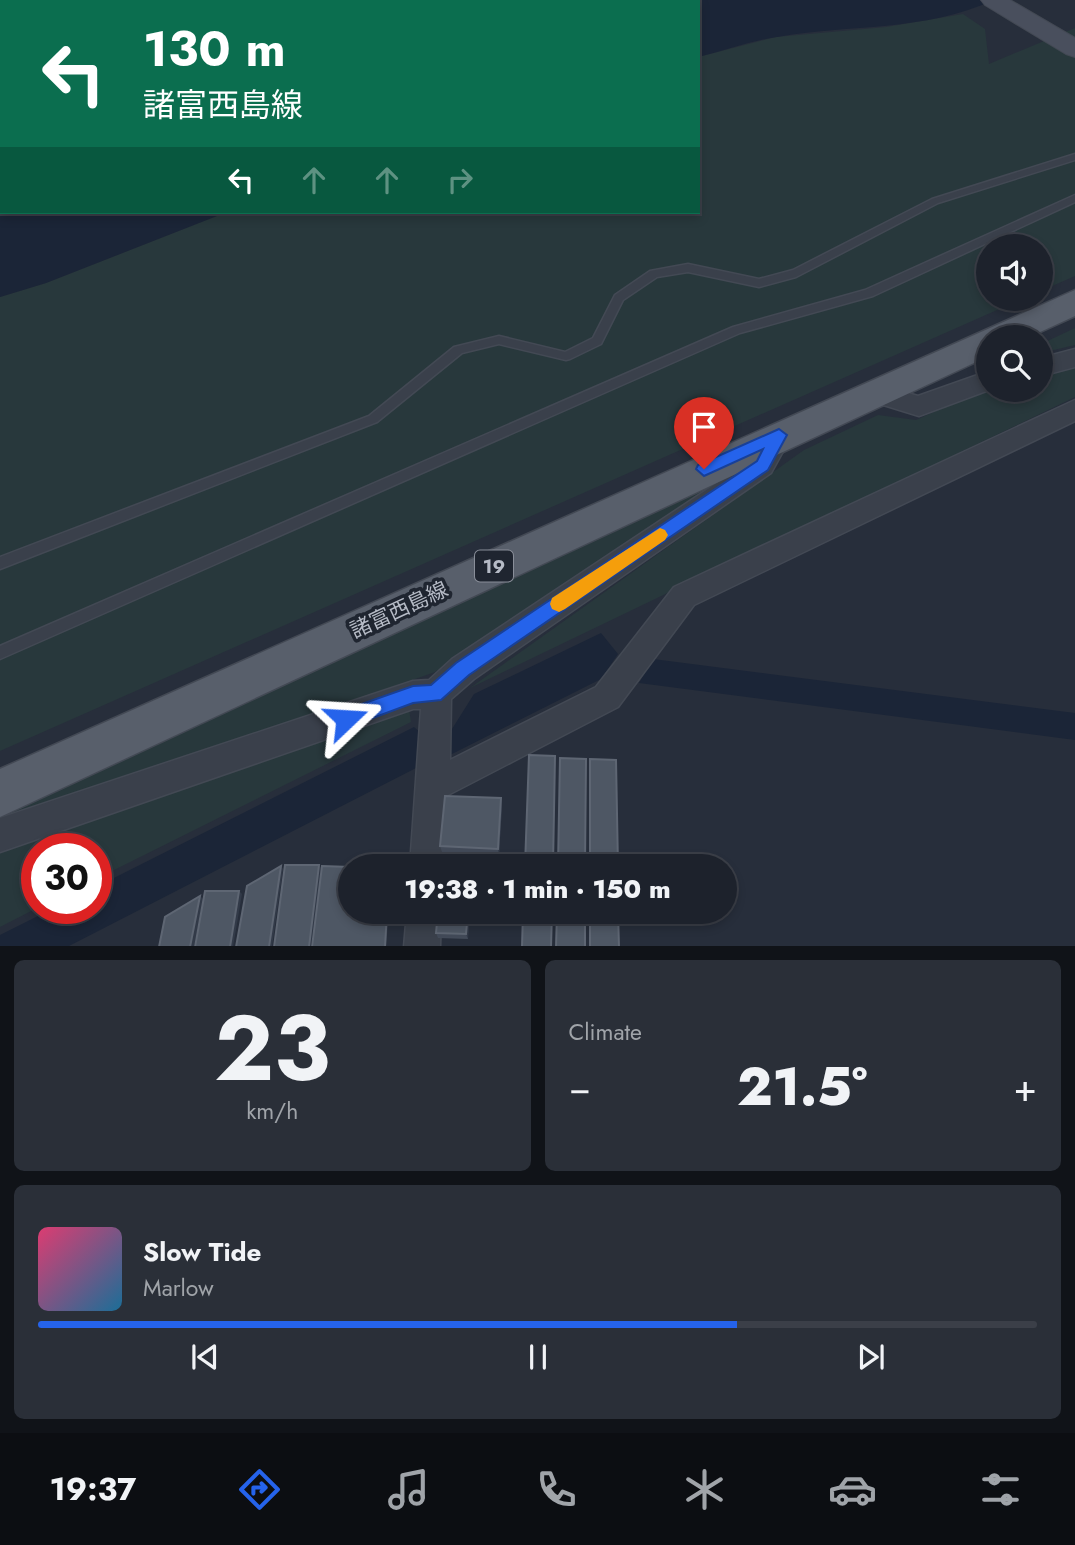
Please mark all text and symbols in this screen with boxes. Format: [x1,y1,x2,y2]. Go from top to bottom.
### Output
text: 130 m [143,14,286,84]
icon: left [28,28,119,119]
text: 諸富西島線 [143,82,303,128]
icon: left [222,161,260,199]
icon: ahead [295,161,333,199]
icon: ahead [368,161,406,199]
icon: right [441,161,479,199]
map controls [976,234,1053,402]
button: sound [976,234,1053,311]
button: search [976,325,1053,402]
pin [674,397,734,469]
icon: arrive [685,408,723,446]
road number: 19 [475,551,513,582]
street label: 諸富西島線 [345,574,453,646]
position arrow [309,682,383,756]
speed limit sign: 30 [21,833,112,924]
text: 19:38 · 1 min · 150 m [404,870,671,908]
text: 23 [214,983,330,1114]
text: Climate [569,1015,642,1049]
text: 21.5° [737,1049,868,1125]
text: − [569,1060,591,1115]
text: + [1014,1060,1037,1115]
text: km/h [246,1094,298,1128]
text: Slow Tide [143,1233,262,1271]
text: Marlow [143,1271,214,1305]
icon: previous [186,1338,224,1376]
icon: pause [519,1338,557,1376]
icon: next [852,1338,890,1376]
icon: directions [235,1465,284,1514]
icon: music [384,1465,433,1514]
icon: phone [532,1465,581,1514]
icon: climate [680,1465,729,1514]
icon: car [828,1465,877,1514]
icon: filters [976,1465,1025,1514]
text: 19:37 [50,1466,136,1512]

